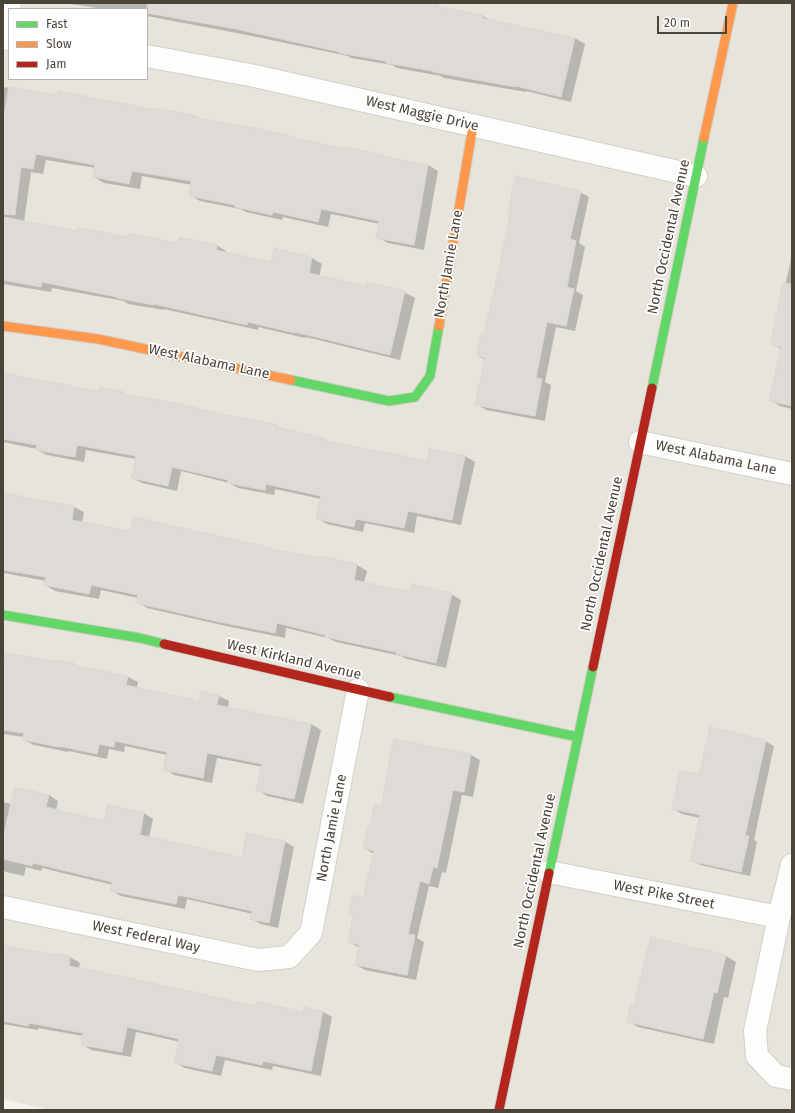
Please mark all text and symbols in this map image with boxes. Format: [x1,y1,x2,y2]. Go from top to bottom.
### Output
legend [8,8,148,80]
scale bar [659,8,729,34]
text: 20 m [664,16,690,30]
text: Fast [46,17,68,31]
text: Slow [46,37,72,51]
text: Jam [46,57,66,71]
street label: West Maggie Drive [364,93,480,135]
street label: North Occidental Avenue [644,158,694,316]
street label: North Jamie Lane [431,209,467,319]
street label: West Alabama Lane [147,341,271,383]
street label: West Alabama Lane [654,437,778,479]
street label: North Occidental Avenue [577,475,627,633]
street label: West Kirkland Avenue [225,636,363,684]
street label: North Jamie Lane [313,773,351,883]
street label: North Occidental Avenue [510,792,560,950]
street label: West Pike Street [612,877,716,913]
street label: West Federal Way [90,917,202,957]

